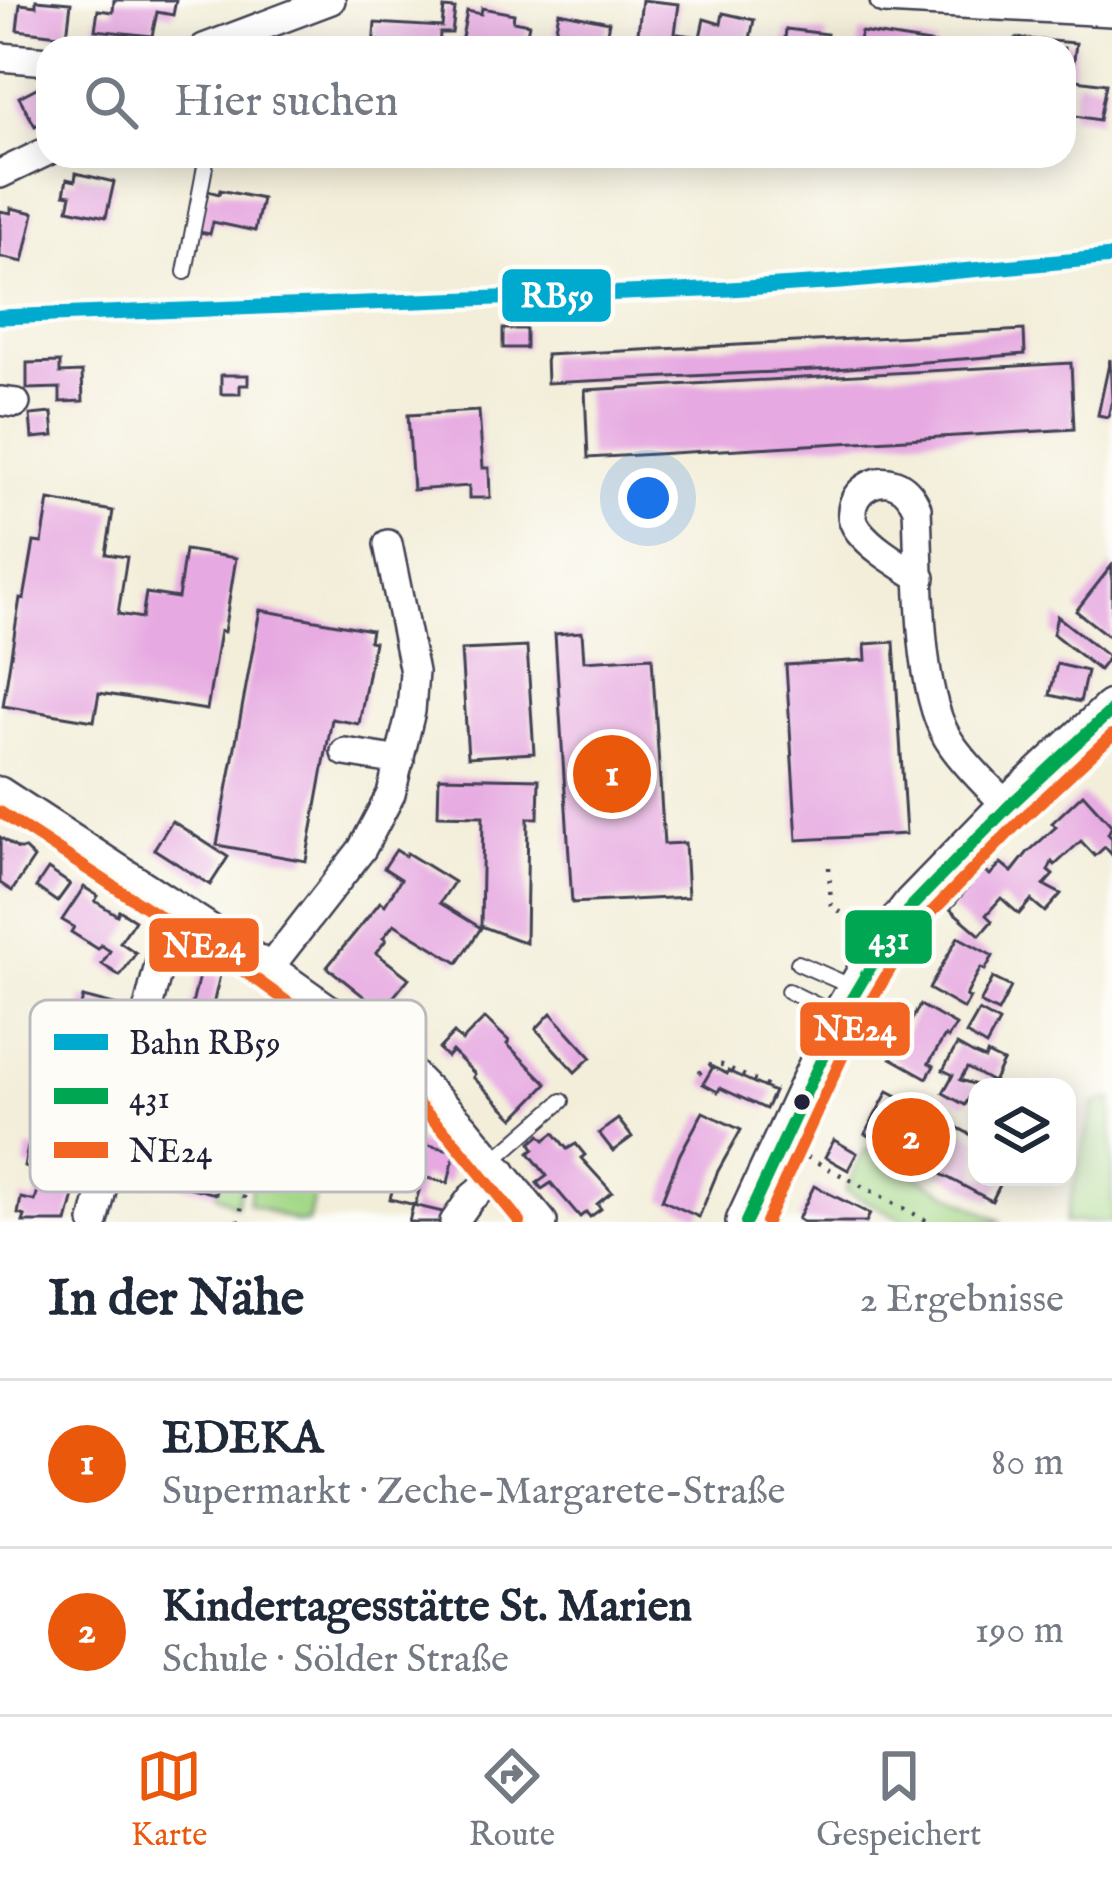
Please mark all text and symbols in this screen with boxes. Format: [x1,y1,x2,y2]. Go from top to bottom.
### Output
search box [36,36,1076,168]
icon: search [78,69,144,135]
text: Hier suchen [174,74,398,131]
line badge: RB59 [500,267,613,324]
text: RB59 [520,277,594,319]
your location [618,468,678,528]
pin: 1 [573,729,651,819]
line badge: 431 [843,908,934,966]
line badge: NE24 [147,916,261,974]
text: 431 [869,919,909,961]
text: NE24 [161,927,246,969]
legend [30,1000,426,1192]
line badge: NE24 [798,1000,912,1058]
text: NE24 [812,1010,897,1052]
text: Bahn RB59 [129,1024,281,1066]
text: 431 [129,1078,170,1120]
map controls [968,1078,1076,1186]
button: layers [968,1078,1076,1186]
unlabelled marker [791,1091,813,1113]
pin: 2 [872,1092,950,1182]
text: NE24 [129,1132,212,1174]
text: In der Nähe [48,1268,304,1333]
text: 2 Ergebnisse [860,1276,1064,1325]
text: EDEKA [162,1411,323,1468]
text: 1 [80,1439,94,1488]
text: 80 m [991,1439,1064,1488]
text: Supermarkt · Zeche-Margarete-Straße [162,1468,785,1517]
text: Kindertagesstätte St. Marien [162,1579,692,1636]
text: 2 [78,1607,96,1656]
text: 190 m [975,1607,1064,1656]
text: Schule · Sölder Straße [162,1636,509,1685]
tab: Karte [131,1743,207,1857]
tab: Route [469,1743,555,1857]
tab: Gespeichert [816,1743,981,1857]

